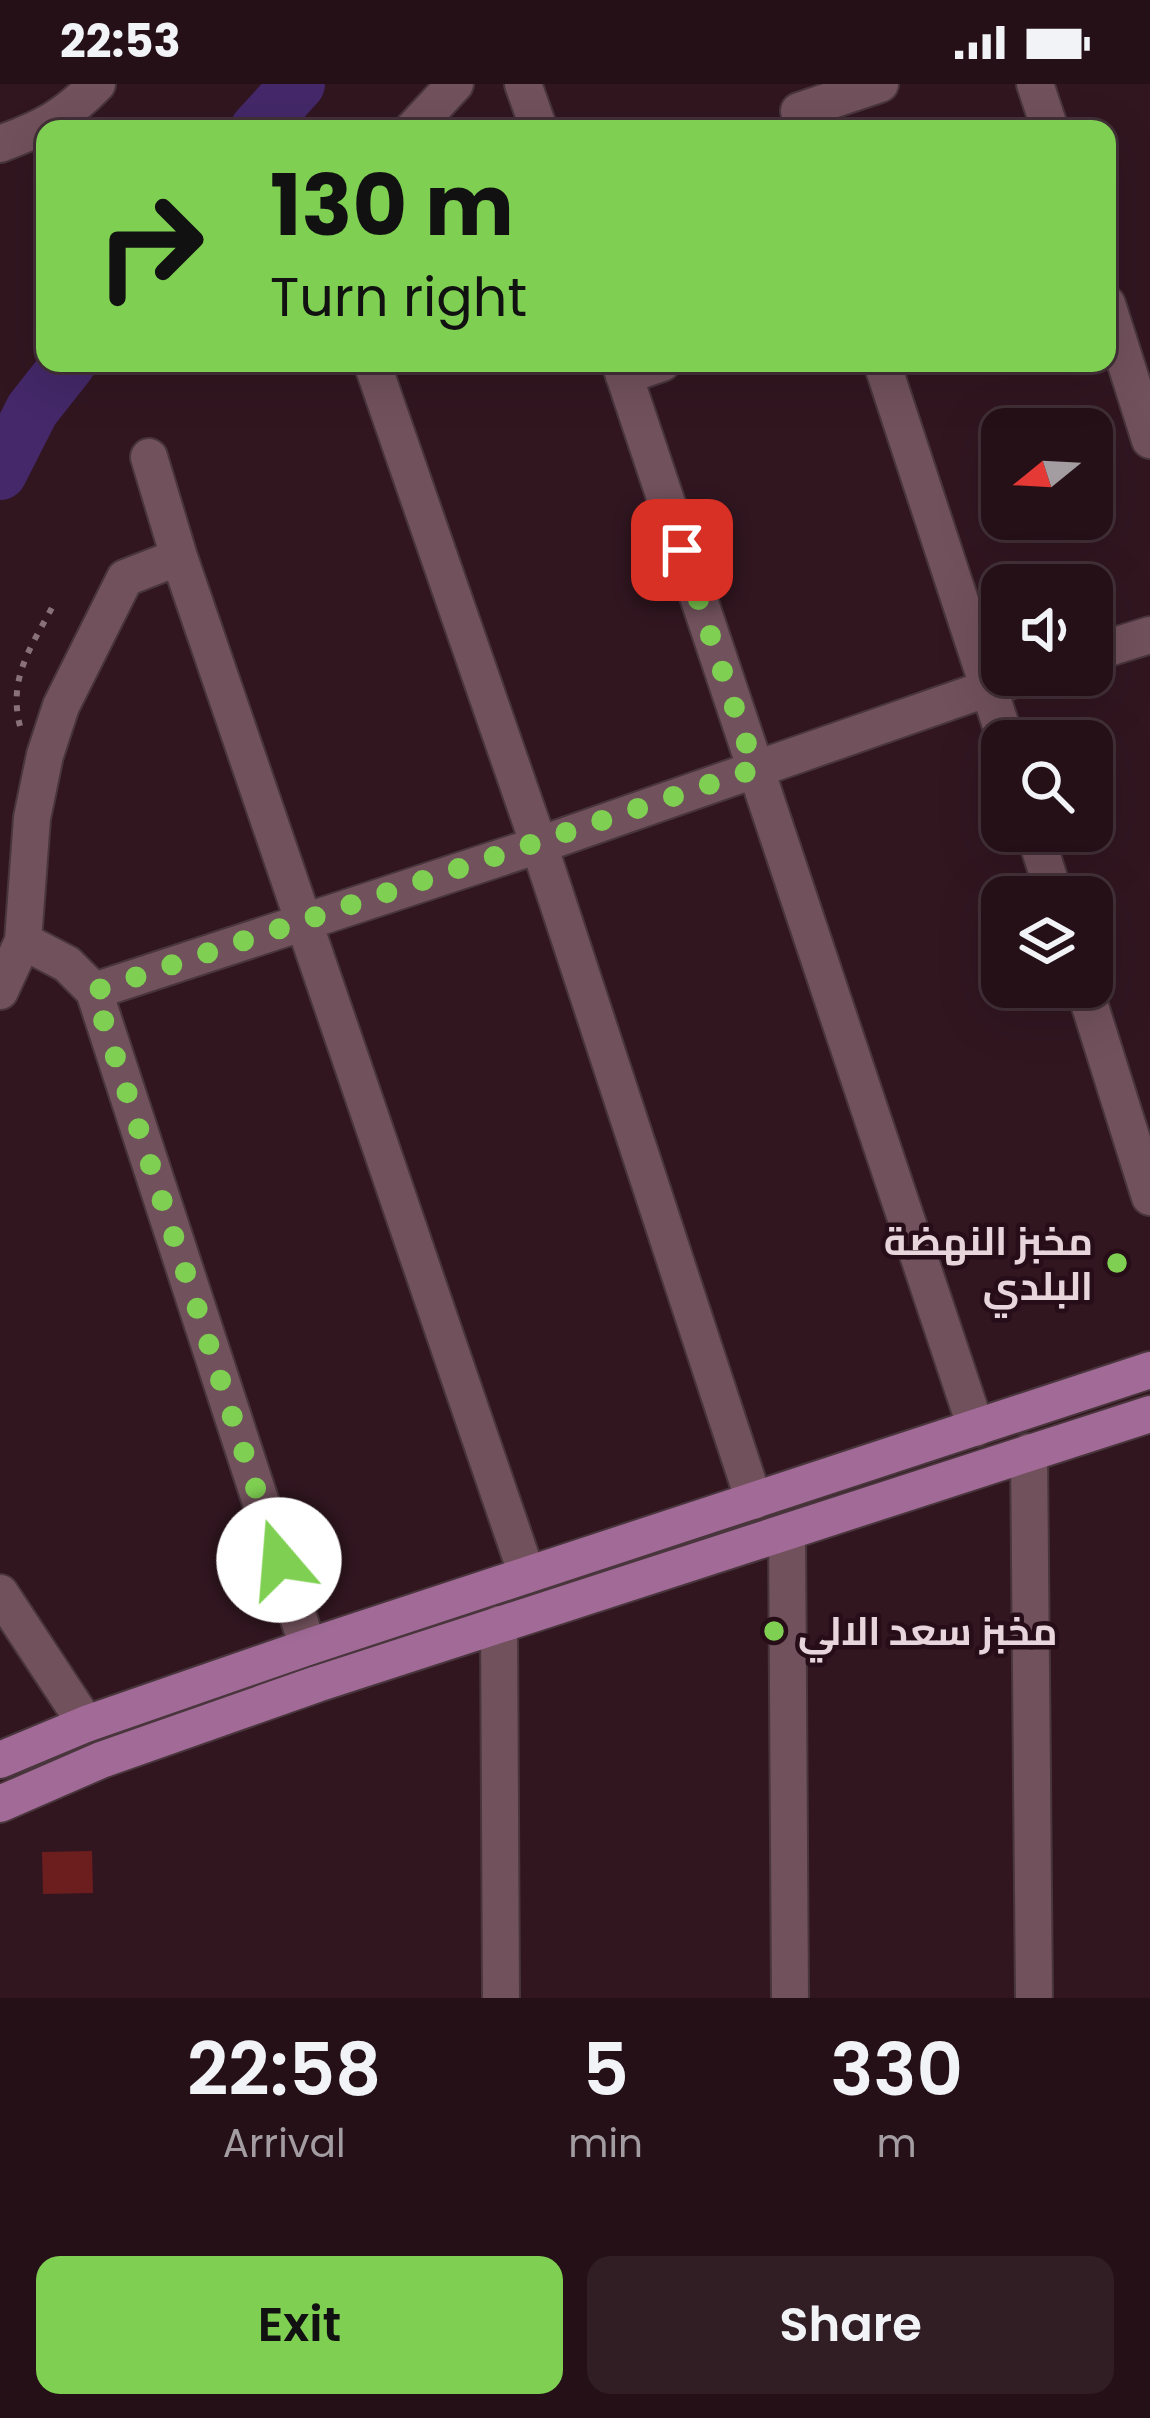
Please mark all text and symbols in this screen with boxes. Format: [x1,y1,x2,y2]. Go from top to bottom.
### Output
text: 22:53 [60,10,181,73]
text: 130 m [270,147,514,264]
icon: right [72,168,228,324]
text: Turn right [270,259,527,335]
north arrow [981,408,1113,540]
map controls [981,408,1113,1008]
pin [631,499,733,601]
icon: arrive [649,517,715,583]
button: sound [981,564,1113,696]
button: search [981,720,1113,852]
button: layers [981,876,1113,1008]
place label: مخبز النهضة البلدي [884,1214,1093,1318]
marker: مخبز النهضة البلدي [1104,1250,1130,1276]
position arrow [216,1497,342,1623]
place label: مخبز سعد الالي [798,1604,1058,1663]
marker: مخبز سعد الالي [761,1618,787,1644]
text: 22:58 [187,2019,381,2120]
text: 5 [583,2019,629,2120]
text: 330 [830,2019,963,2120]
text: Arrival [223,2116,346,2171]
text: min [568,2116,643,2171]
text: m [876,2116,917,2171]
button: Exit [36,2256,563,2394]
button: Share [587,2256,1114,2394]

